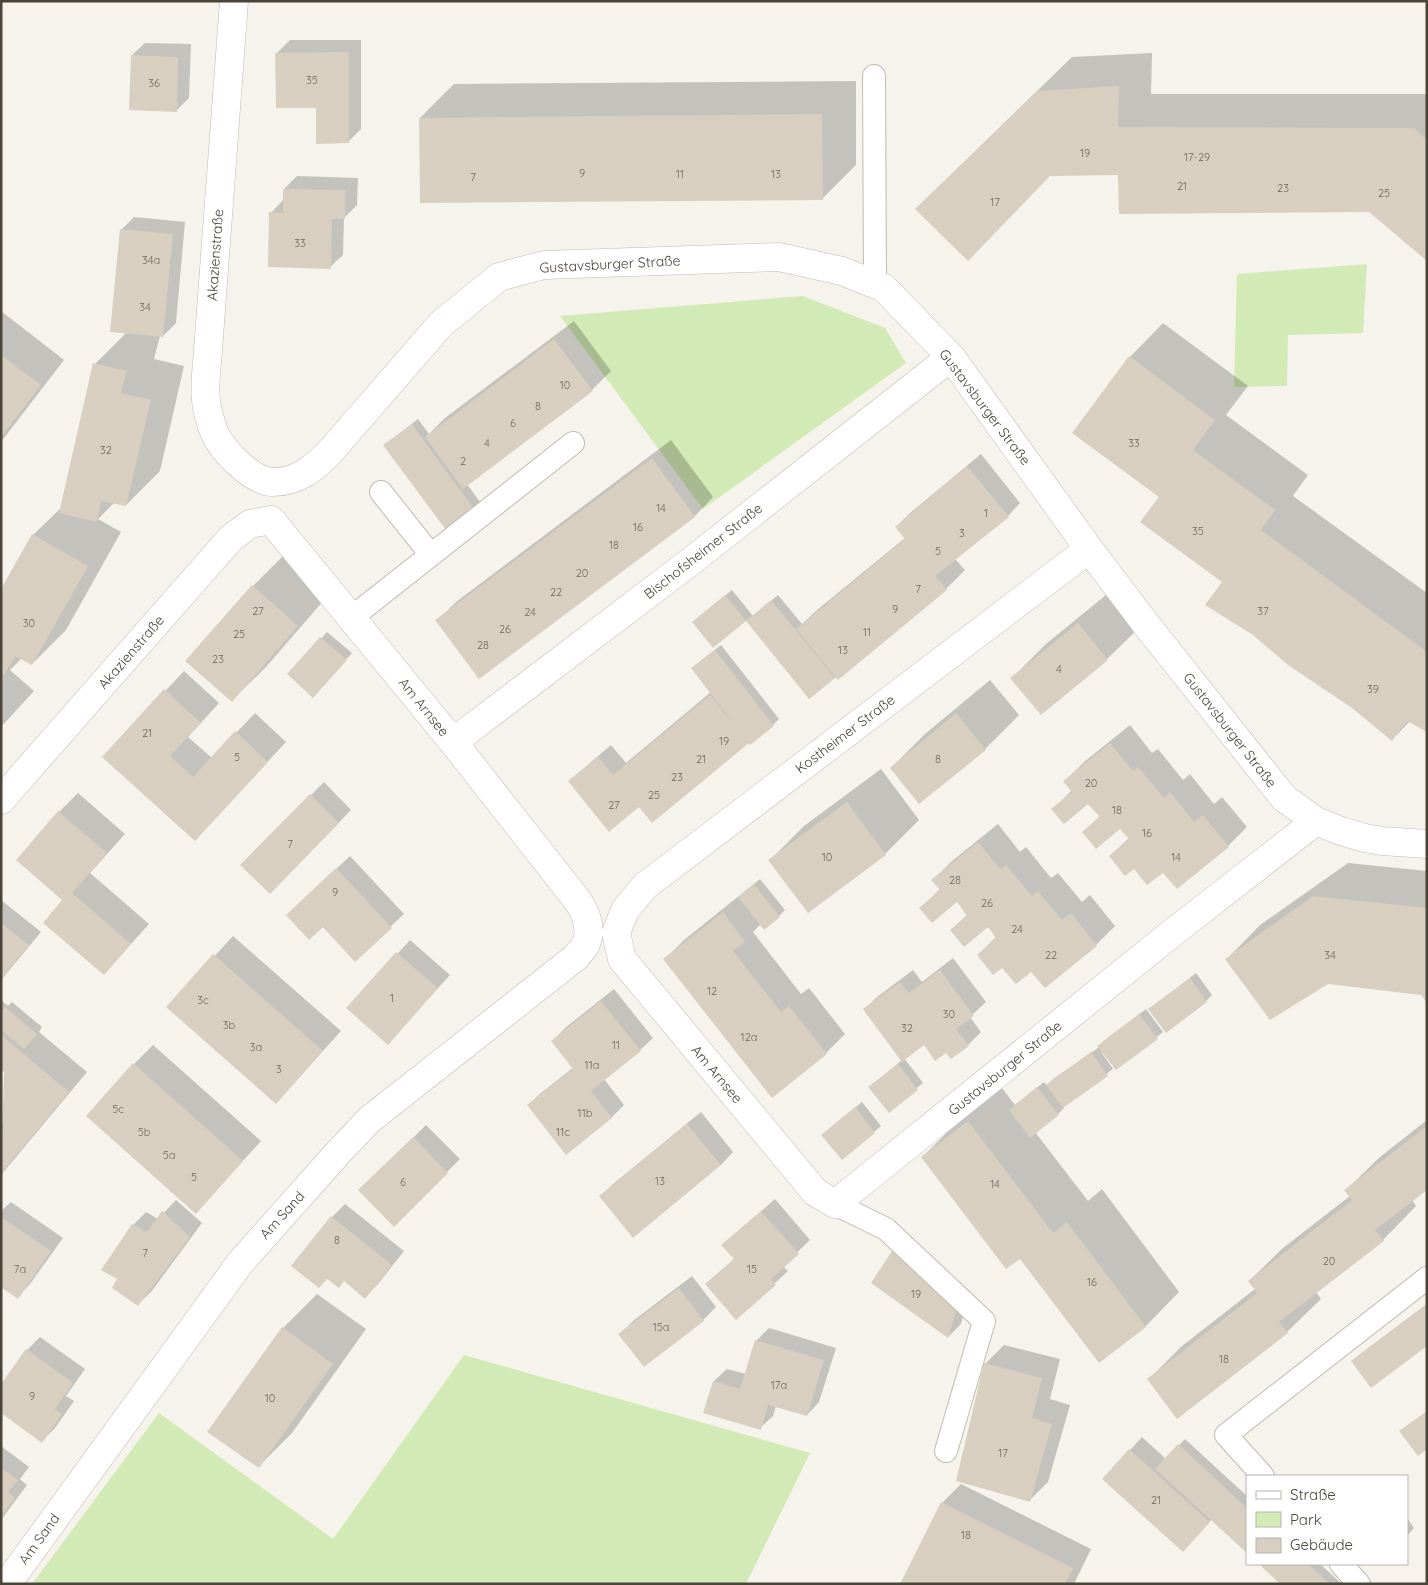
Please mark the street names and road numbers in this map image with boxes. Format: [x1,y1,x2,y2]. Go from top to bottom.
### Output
street label: Akazienstraße [203,208,227,302]
street label: Gustavsburger Straße [539,251,681,277]
street label: Gustavsburger Straße [935,345,1035,469]
street label: Bischofsheimer Straße [640,499,766,603]
street label: Akazienstraße [94,611,168,693]
street label: Gustavsburger Straße [1179,669,1281,791]
street label: Am Arnsee [395,674,453,740]
street label: Kostheimer Straße [792,691,899,777]
street label: Gustavsburger Straße [944,1017,1066,1119]
street label: Am Arnsee [687,1041,747,1107]
street label: Am Sand [256,1187,308,1243]
street label: Am Sand [15,1510,63,1568]

